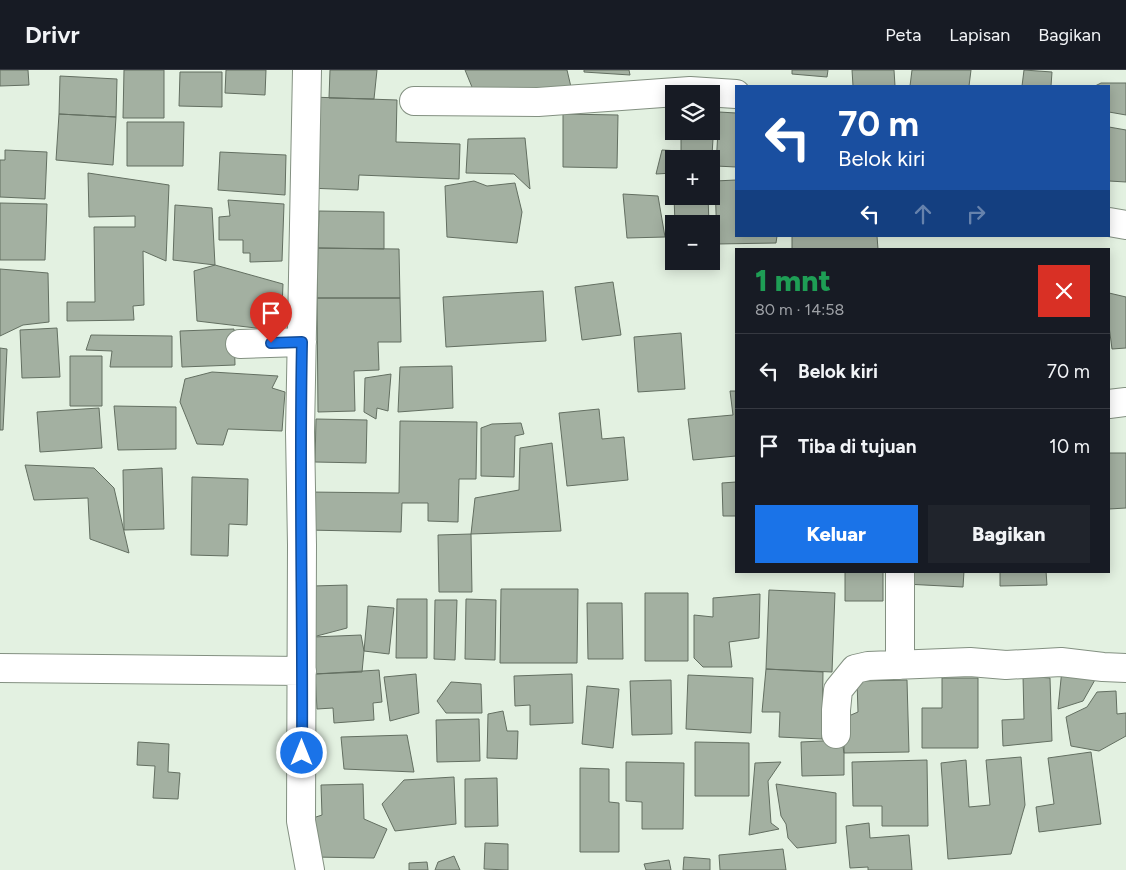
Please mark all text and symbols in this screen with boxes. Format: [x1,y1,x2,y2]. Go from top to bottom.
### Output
text: Drivr [25,20,80,49]
text: Peta [885,24,921,46]
text: Lapisan [949,24,1010,46]
text: Bagikan [1038,24,1101,46]
map controls [665,85,720,270]
button: layers [665,85,720,140]
text: 70 m [838,103,919,145]
icon: left [755,105,820,170]
text: Belok kiri [838,145,925,172]
button: + [665,150,720,205]
icon: left [856,200,884,228]
icon: ahead [909,200,937,228]
icon: right [962,200,990,228]
button: − [665,215,720,270]
text: 1 mnt [755,262,831,299]
button: close [1038,265,1090,317]
pin [250,292,292,343]
icon: arrive [257,299,285,327]
text: 80 m · 14:58 [755,300,844,319]
icon: left [755,357,783,385]
text: Belok kiri [798,360,878,383]
text: 70 m [1047,360,1090,383]
icon: arrive [755,432,783,460]
text: Tiba di tujuan [798,435,917,458]
text: 10 m [1049,435,1090,458]
button: Keluar [755,505,918,563]
button: Bagikan [928,505,1090,563]
position arrow [275,726,327,778]

